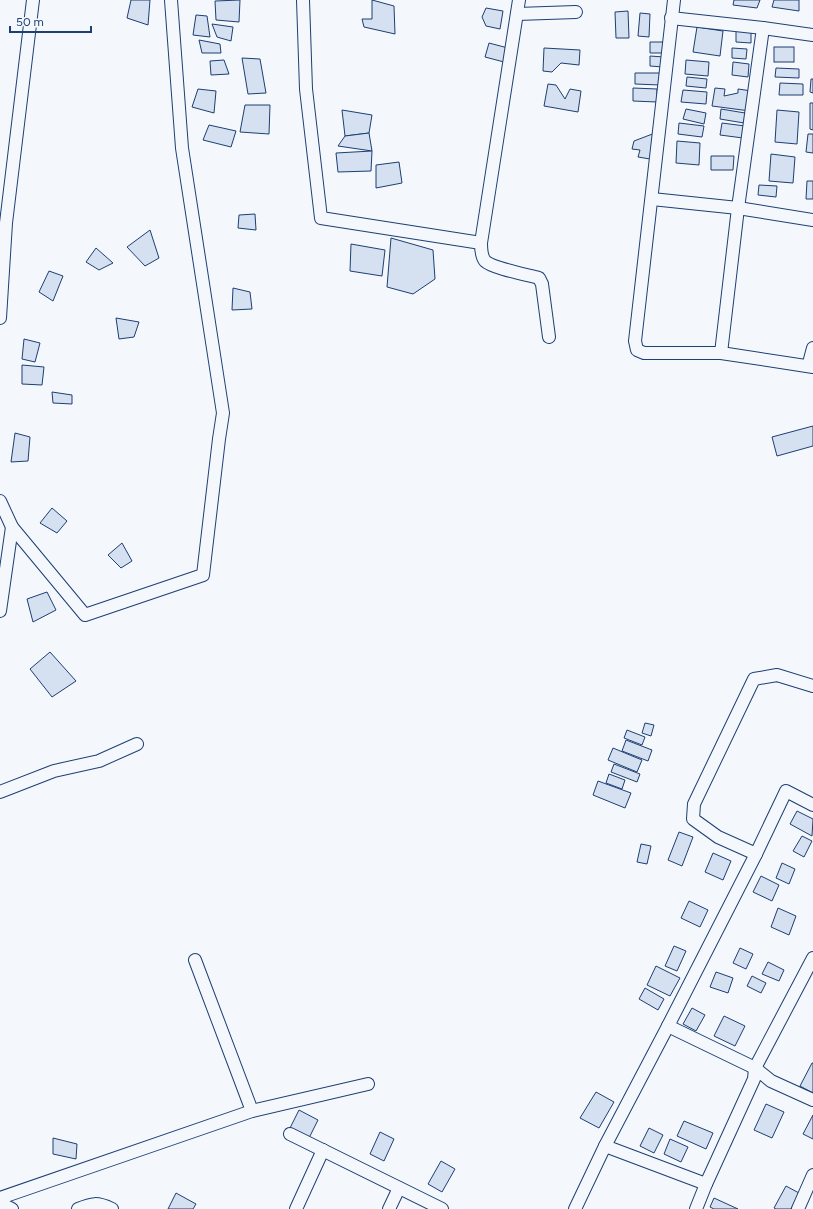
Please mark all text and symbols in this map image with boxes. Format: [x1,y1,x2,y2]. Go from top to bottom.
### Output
scale bar [10,8,91,34]
text: 50 m [16,15,44,29]

